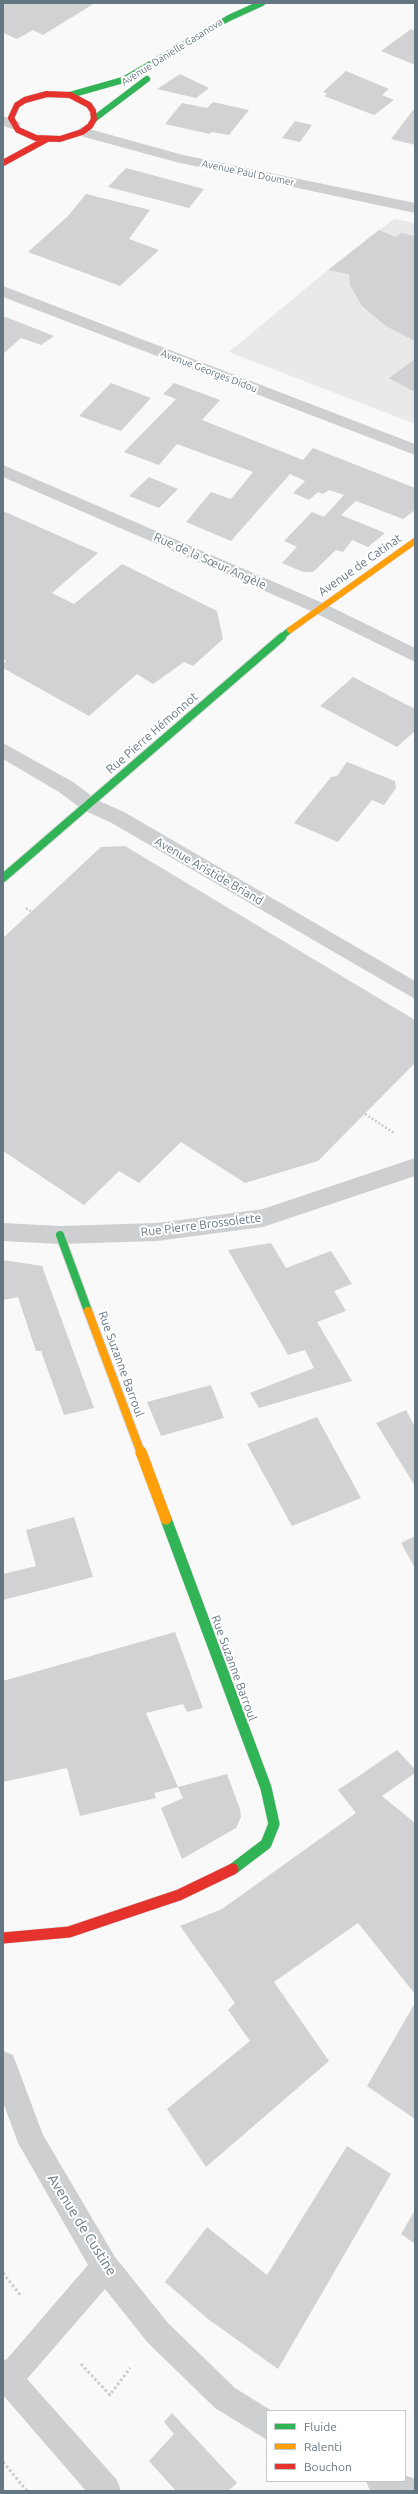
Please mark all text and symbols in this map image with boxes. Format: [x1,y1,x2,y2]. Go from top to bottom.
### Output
street label: Avenue Danielle Casanova [119,16,225,88]
street label: Avenue Paul Doumer [201,157,295,189]
street label: Avenue Georges Didou [159,347,259,395]
street label: Rue de la Sœur Angèle [151,530,269,592]
street label: Avenue de Catinat [316,531,404,599]
street label: Rue Pierre Hémonnot [103,689,201,777]
street label: Avenue Aristide Briand [152,834,266,908]
street label: Rue Pierre Brossolette [140,1210,262,1240]
street label: Rue Suzanne Barroul [95,1309,147,1419]
street label: Rue Suzanne Barroul [208,1613,260,1723]
street label: Avenue de Custine [44,2171,120,2279]
legend [266,2410,406,2482]
text: Fluide [304,2420,337,2433]
text: Ralenti [304,2440,342,2453]
text: Bouchon [304,2460,352,2473]

